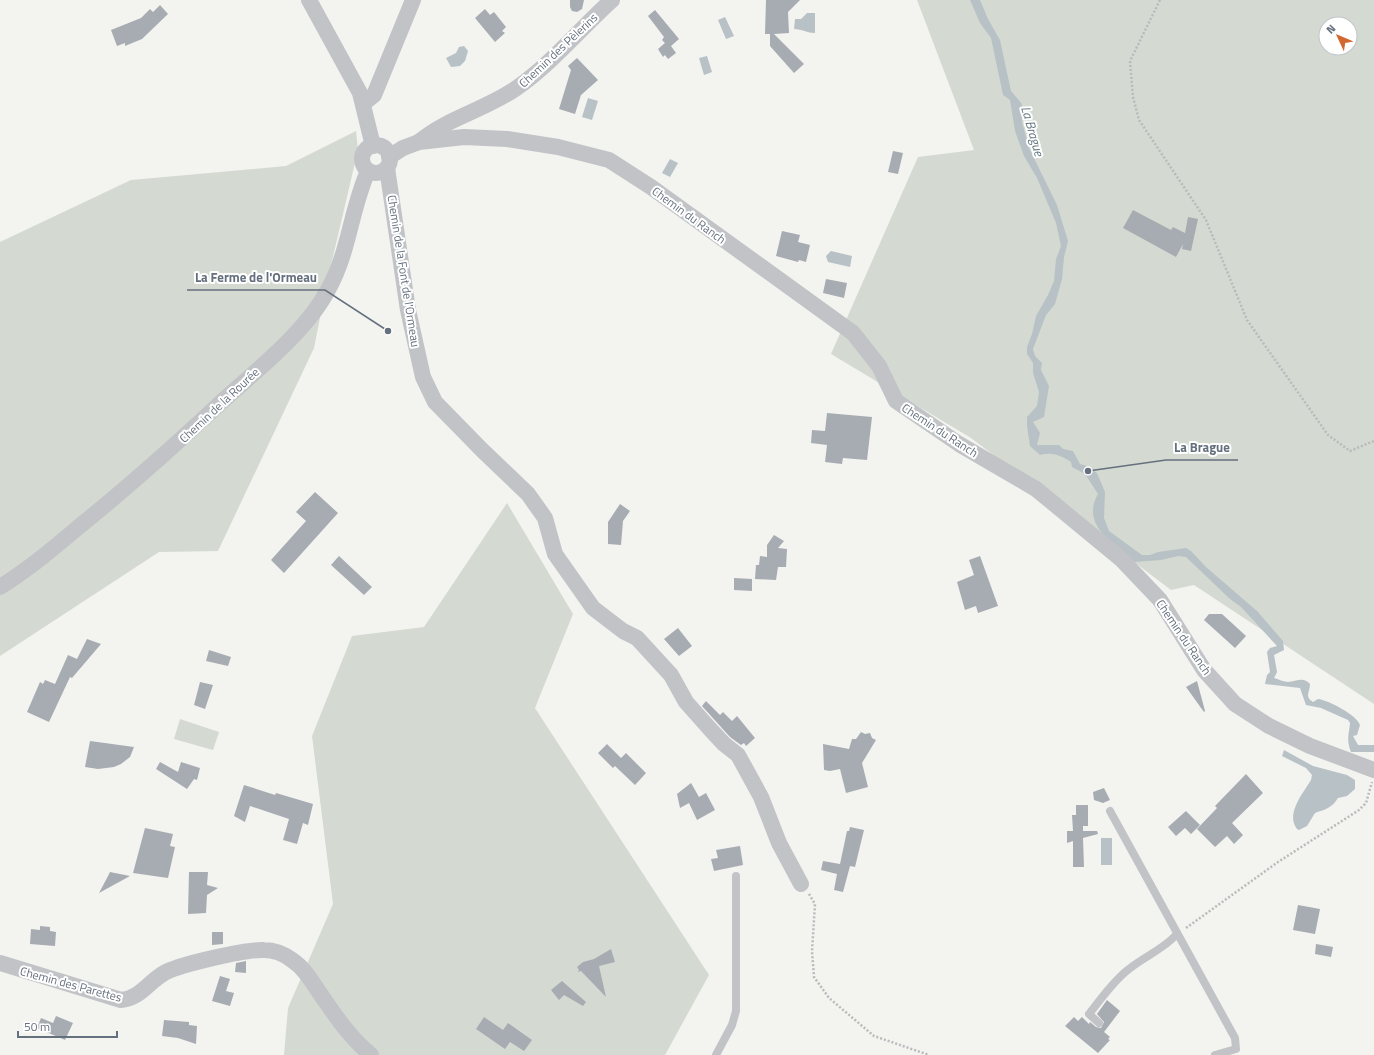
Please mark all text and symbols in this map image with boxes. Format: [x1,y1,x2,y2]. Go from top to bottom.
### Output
street label: Chemin des Pèlerins [514,8,602,92]
north arrow [1318,16,1358,56]
text: N [1322,21,1339,37]
water label: La Brague [1016,104,1050,159]
street label: Chemin du Ranch [648,182,730,248]
street label: Chemin de la Font de l'Ormeau [383,194,425,348]
callout: La Ferme de l'Ormeau [187,265,325,290]
text: La Ferme de l'Ormeau [195,267,317,287]
street label: Chemin de la Rourée [175,363,263,447]
street label: Chemin du Ranch [898,398,982,462]
callout: La Brague [1166,435,1238,460]
text: La Brague [1174,437,1230,457]
street label: Chemin du Ranch [1152,595,1216,679]
street label: Chemin des Parettes [18,961,124,1007]
scale bar [18,1013,117,1039]
text: 50 m [24,1017,50,1036]

